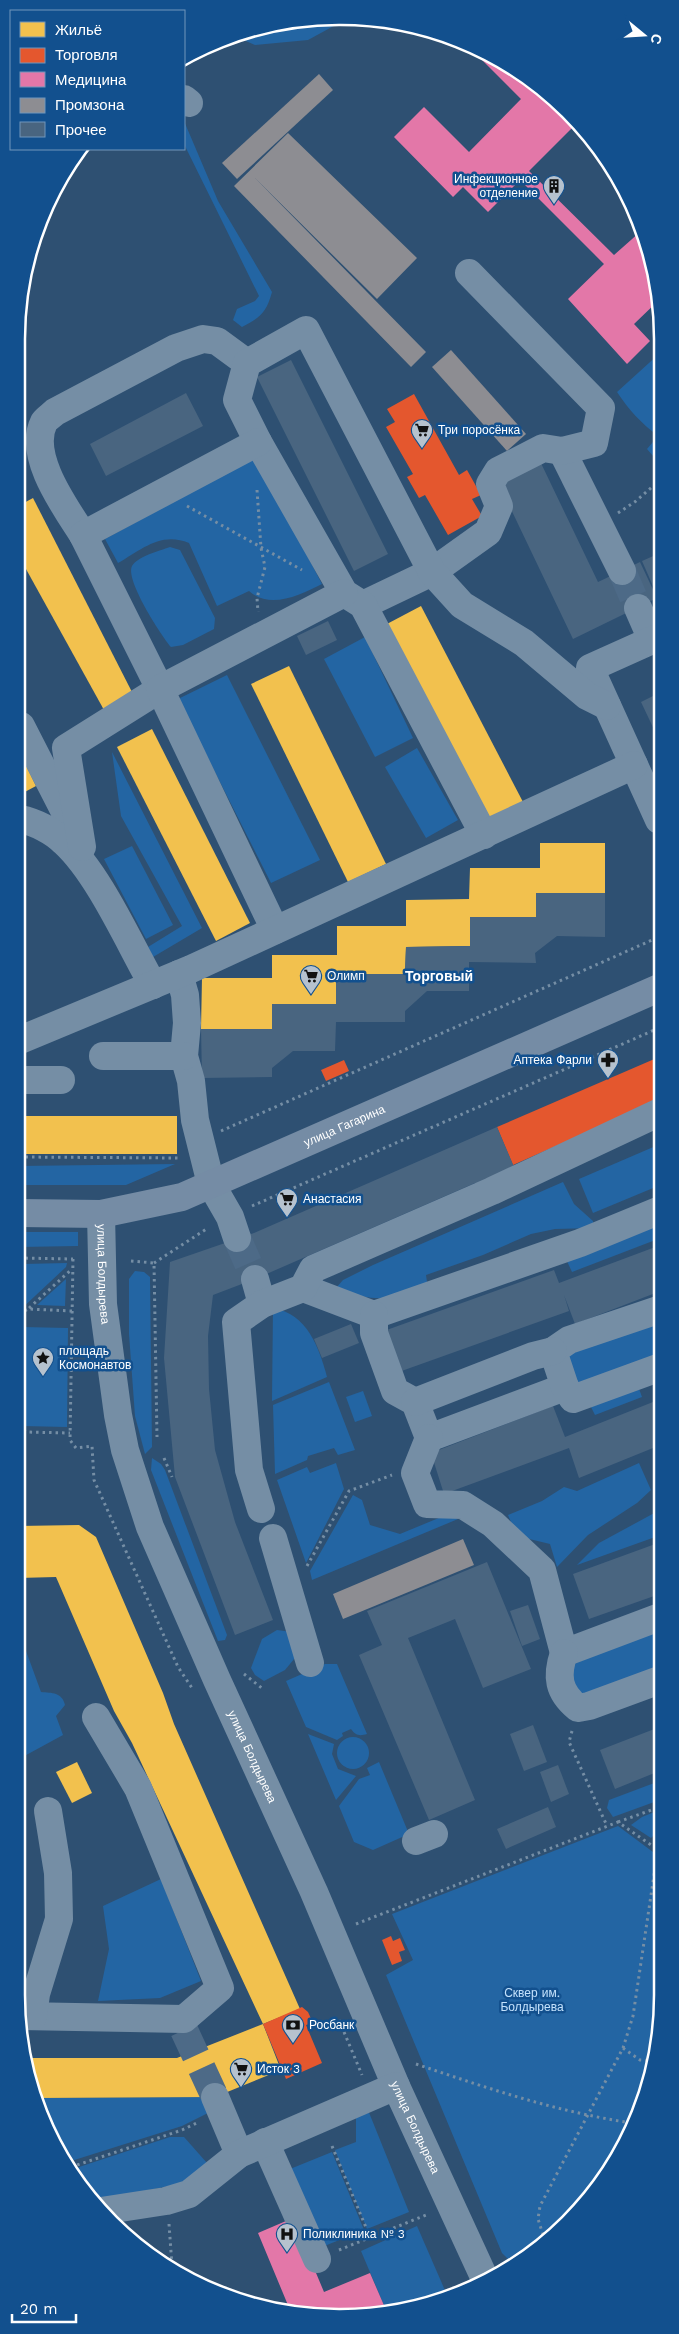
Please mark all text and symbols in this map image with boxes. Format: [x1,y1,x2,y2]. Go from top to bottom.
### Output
legend [10,10,185,150]
north arrow [619,10,669,60]
text: Жильё [55,21,102,39]
text: С [647,32,666,46]
text: Торговля [55,46,118,64]
text: Медицина [55,71,127,89]
text: Промзона [55,96,125,114]
text: Прочее [55,121,107,139]
place label: Инфекционное отделение [454,172,538,200]
building icon: Инфекционное отделение [542,174,566,205]
supermarket icon: Три поросёнка [410,418,434,449]
place label: Три поросёнка [438,423,520,437]
supermarket icon: Олимп [299,964,323,995]
district label: Торговый [405,968,473,984]
place label: Олимп [327,969,365,983]
pharmacy icon: Аптека Фарли [596,1048,620,1079]
place label: Аптека Фарли [513,1053,592,1067]
street label: улица Гагарина [302,1102,387,1150]
supermarket icon: Анастасия [275,1187,299,1218]
place label: Анастасия [303,1192,362,1206]
street label: улица Болдырева [94,1224,113,1325]
place label: площадь Космонавтов [59,1344,131,1372]
place icon: площадь Космонавтов [31,1346,55,1377]
street label: улица Болдырева [225,1708,279,1805]
park label: Сквер им. Болдырева [500,1986,564,2014]
bank icon: Росбанк [281,2013,305,2044]
place label: Росбанк [309,2018,355,2032]
supermarket icon: Исток 3 [229,2057,253,2088]
place label: Исток 3 [257,2062,300,2076]
street label: улица Болдырева [388,2079,443,2176]
hospital icon: Поликлиника № 3 [275,2222,299,2253]
place label: Поликлиника № 3 [303,2227,405,2241]
scale bar [12,2292,76,2324]
text: 20 m [20,2300,58,2318]

